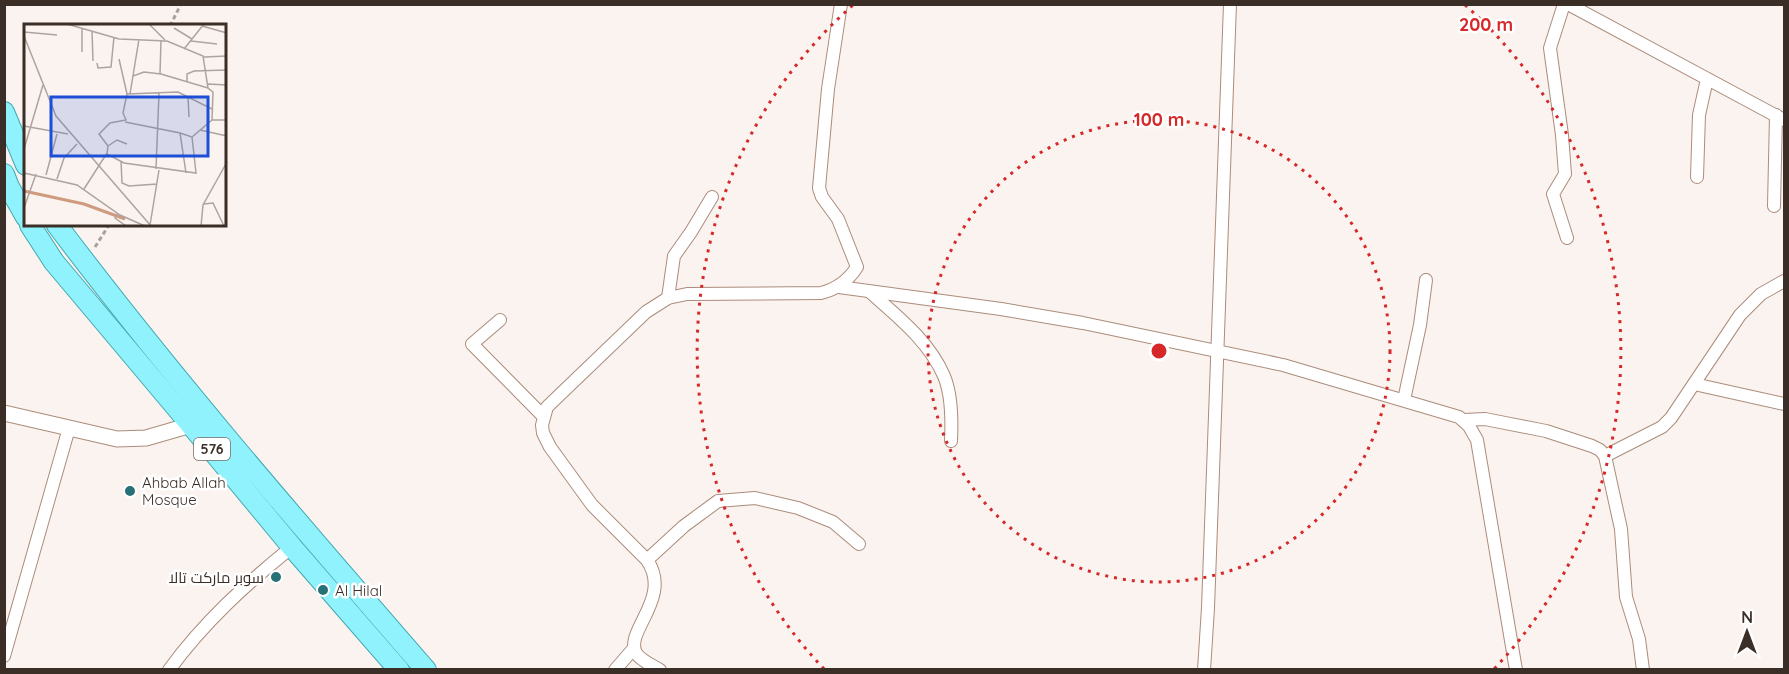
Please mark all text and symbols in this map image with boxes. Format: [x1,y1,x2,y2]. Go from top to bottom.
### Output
text: 200 m [1459,13,1513,36]
inset map [24,24,226,226]
text: 100 m [1134,108,1184,131]
centre of rings [1149,341,1169,361]
road number: 576 [194,438,230,460]
place label: Ahbab Allah Mosque [142,473,226,509]
marker: Ahbab Allah Mosque [123,484,137,498]
place label: سوبر ماركت تالا [169,568,264,587]
marker: سوبر ماركت تالا [269,570,283,584]
place label: Al Hilal [335,581,382,600]
marker: Al Hilal [316,583,330,597]
north arrow [1717,602,1777,662]
text: N [1741,607,1753,627]

